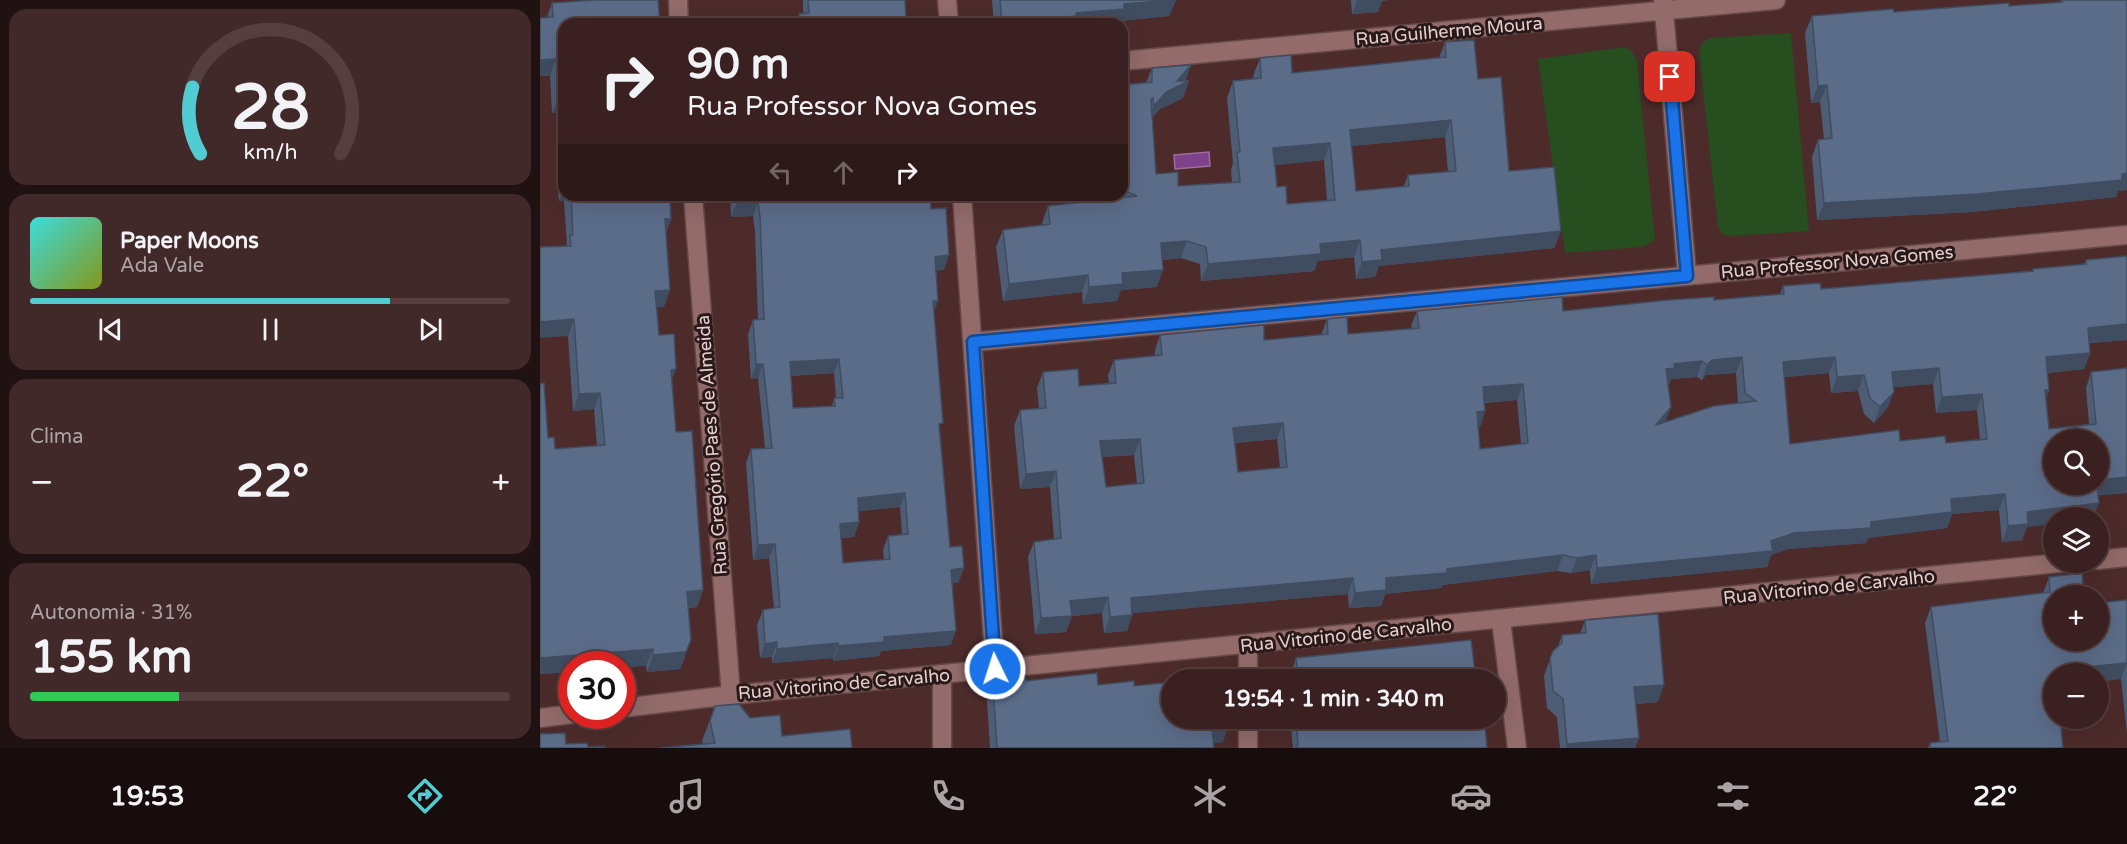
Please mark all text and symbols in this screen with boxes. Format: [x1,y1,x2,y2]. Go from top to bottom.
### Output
street label: Rua Guilherme Moura [1355,12,1543,50]
text: 90 m [687,39,789,90]
icon: right [588,42,666,120]
pin [1644,51,1695,102]
icon: arrive [1653,60,1686,93]
text: 28 [231,71,309,146]
text: Rua Professor Nova Gomes [687,90,1037,123]
text: km/h [243,139,297,165]
icon: left [764,156,797,189]
icon: ahead [827,156,860,189]
icon: right [890,156,923,189]
text: Paper Moons [120,228,259,254]
street label: Rua Professor Nova Gomes [1720,241,1954,283]
text: Ada Vale [120,254,204,278]
icon: previous [94,313,127,346]
icon: pause [254,313,287,346]
icon: next [414,313,447,346]
street label: Rua Gregório Paes de Almeida [692,314,732,576]
text: Clima [30,425,83,449]
map controls [2043,429,2109,729]
button: search [2043,429,2109,495]
text: 22° [236,455,309,509]
text: − [30,463,54,502]
text: + [491,463,510,502]
button: layers [2043,507,2109,573]
street label: Rua Vitorino de Carvalho [1722,565,1936,609]
button: + [2043,585,2109,651]
text: Autonomia · 31% [30,601,192,625]
street label: Rua Vitorino de Carvalho [1239,613,1453,657]
text: 155 km [30,631,192,685]
position arrow [963,637,1027,701]
speed limit sign: 30 [558,651,636,729]
button: − [2043,663,2109,729]
street label: Rua Vitorino de Carvalho [737,664,951,704]
text: 19:54 · 1 min · 340 m [1223,686,1444,712]
icon: directions [404,775,446,817]
icon: music [666,775,708,817]
icon: phone [927,775,969,817]
icon: climate [1189,775,1231,817]
icon: car [1450,775,1492,817]
icon: filters [1712,775,1754,817]
text: 19:53 [110,780,185,813]
text: 22° [1973,780,2017,813]

